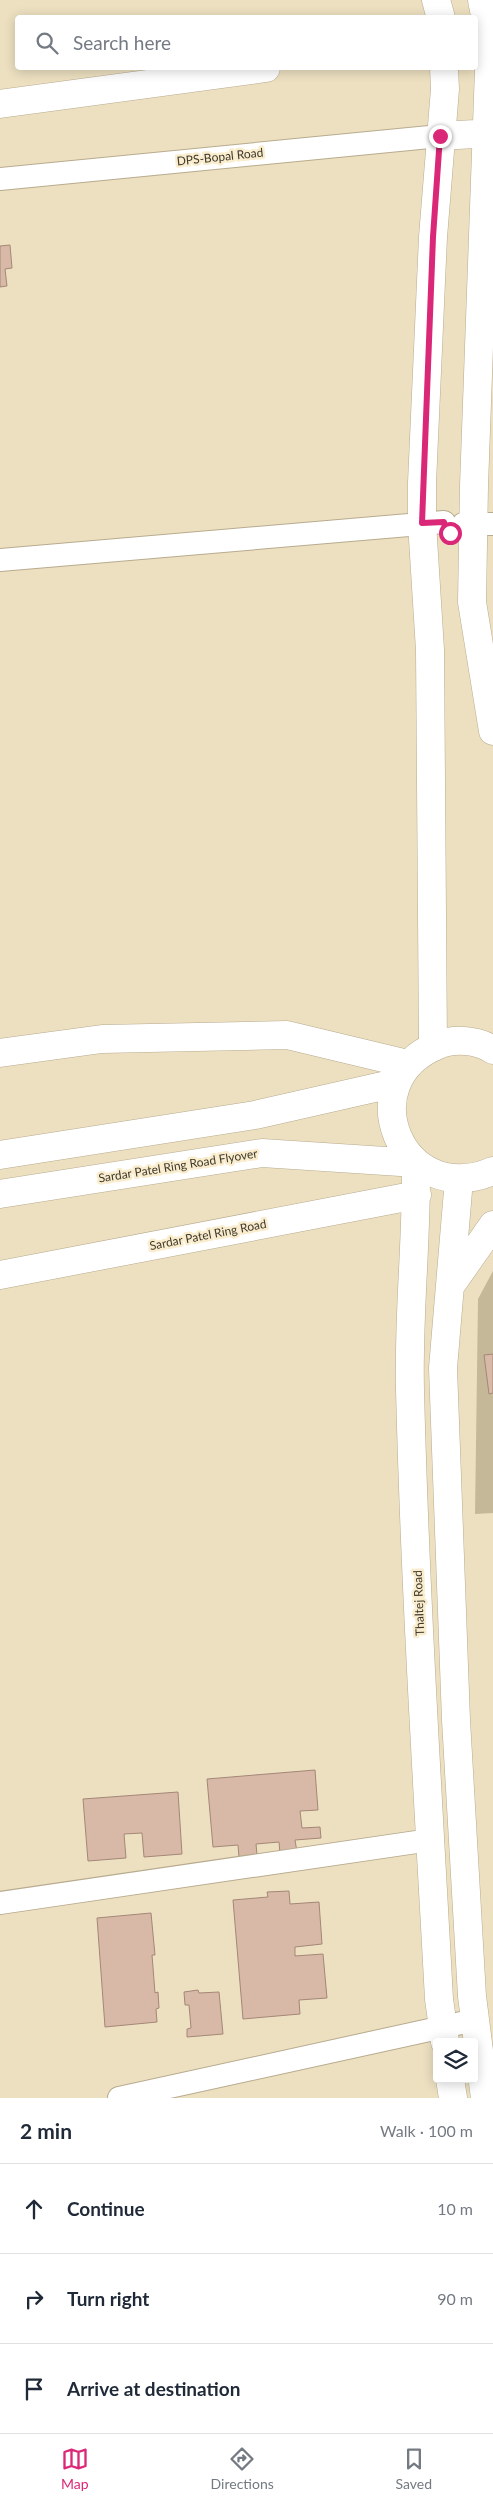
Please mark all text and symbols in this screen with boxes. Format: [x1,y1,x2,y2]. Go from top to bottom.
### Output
search box [15,15,478,70]
icon: search [33,29,61,57]
text: Search here [73,31,171,54]
route end [429,125,452,148]
street label: DPS-Bopal Road [176,144,264,169]
route start [439,522,462,545]
street label: Sardar Patel Ring Road Flyover [97,1145,259,1185]
street label: Sardar Patel Ring Road [148,1216,268,1253]
street label: Thaltej Road [410,1570,427,1636]
map controls [433,2038,478,2083]
button: layers [433,2038,478,2083]
text: 2 min [20,2118,72,2143]
text: Walk · 100 m [380,2121,473,2140]
icon: ahead [20,2195,48,2223]
text: Continue [67,2197,145,2220]
text: 10 m [437,2199,473,2218]
icon: right [20,2285,48,2313]
text: Turn right [67,2287,149,2310]
text: 90 m [437,2289,473,2308]
icon: arrive [20,2375,48,2403]
text: Arrive at destination [67,2377,240,2400]
tab: Map [61,2445,89,2492]
tab: Directions [211,2445,274,2492]
tab: Saved [396,2445,432,2492]

